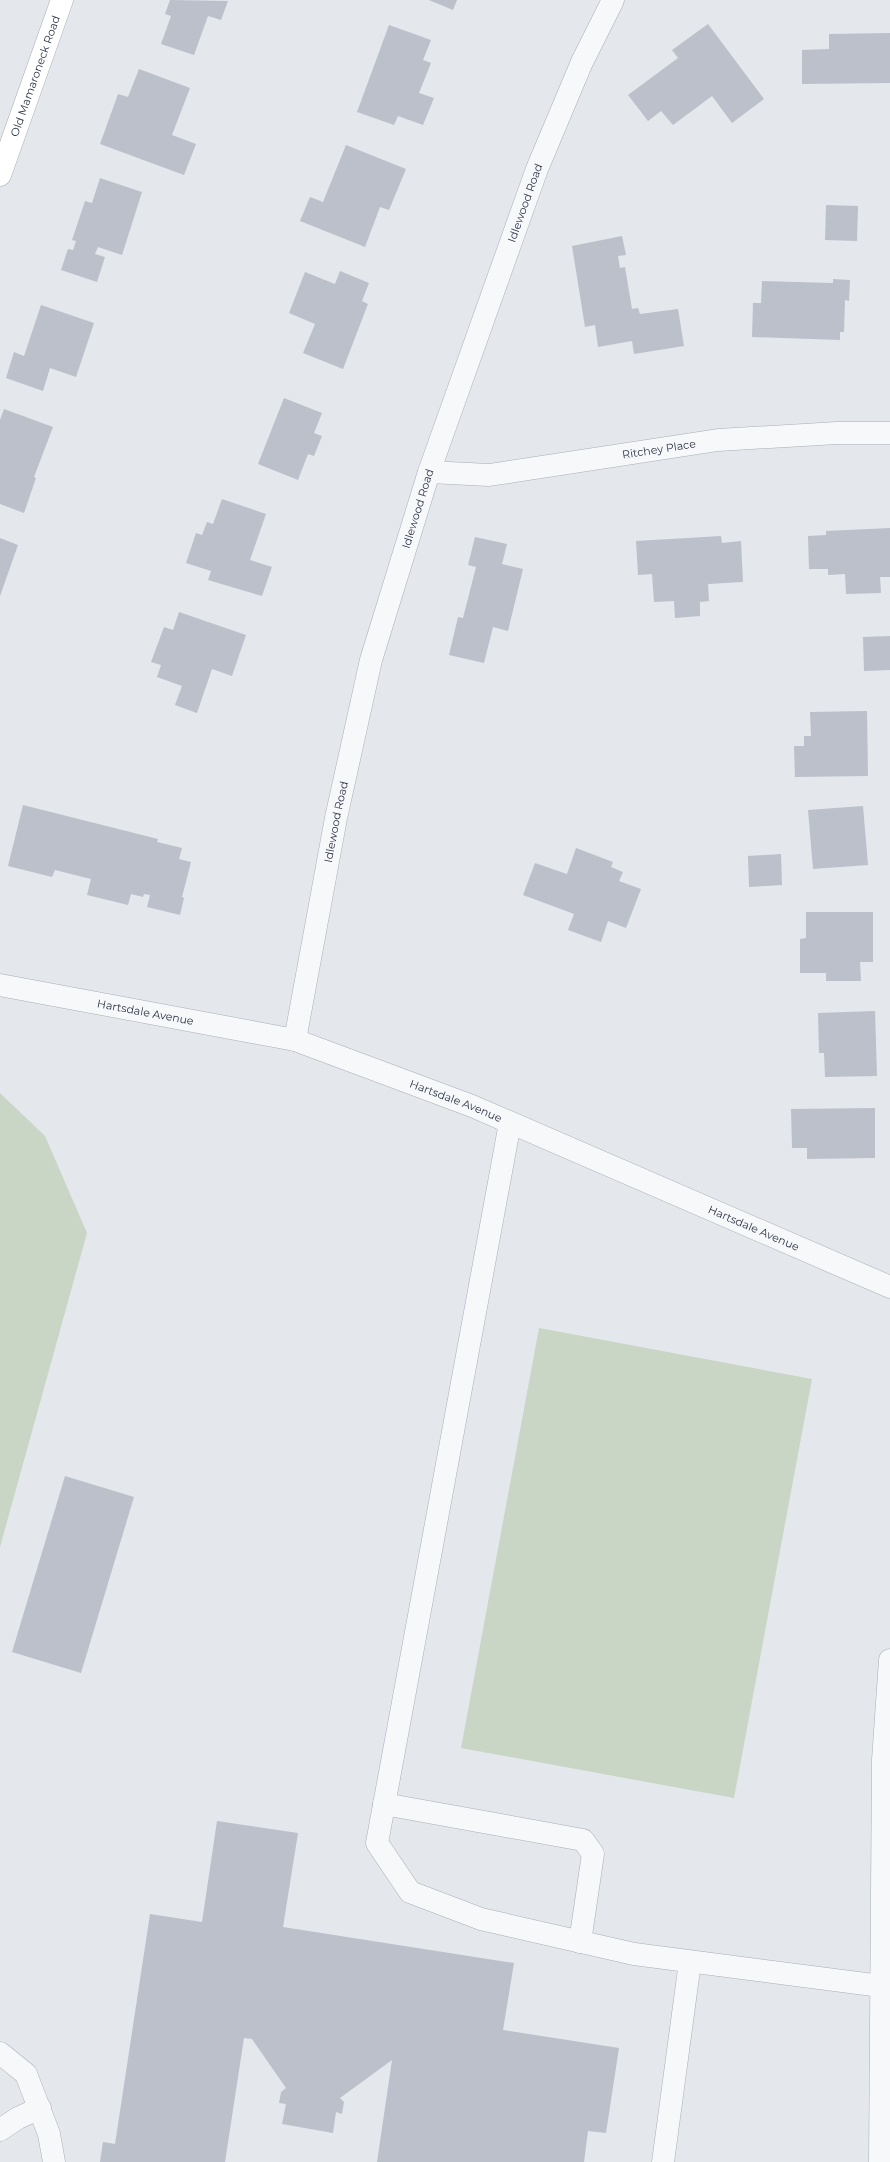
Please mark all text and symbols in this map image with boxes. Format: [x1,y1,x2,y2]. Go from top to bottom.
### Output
street label: Old Mamaroneck Road [7,14,63,138]
street label: Idlewood Road [504,161,546,244]
street label: Ritchey Place [621,436,697,462]
street label: Idlewood Road [399,467,437,550]
street label: Idlewood Road [321,780,351,864]
street label: Hartsdale Avenue [96,996,195,1028]
street label: Hartsdale Avenue [408,1076,504,1125]
street label: Hartsdale Avenue [706,1202,802,1254]

